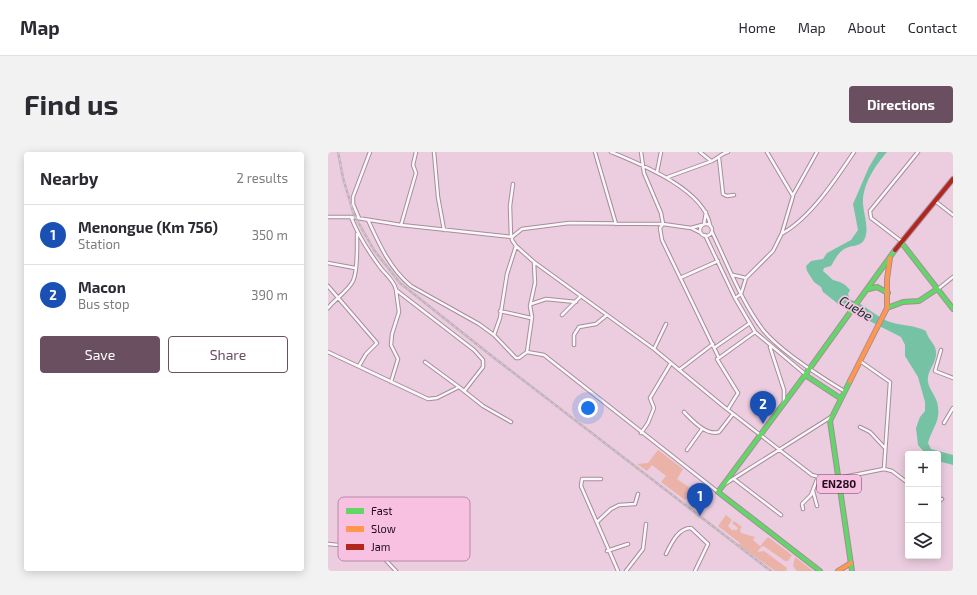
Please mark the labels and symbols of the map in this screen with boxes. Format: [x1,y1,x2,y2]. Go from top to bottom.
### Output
water label: Cuebe [836,292,876,324]
pin: 2 [750,391,776,424]
your location [578,398,598,418]
road number: EN280 [817,475,861,493]
pin: 1 [687,483,713,516]
legend [338,497,470,561]
text: Fast [371,504,393,517]
text: Slow [371,522,396,535]
text: Jam [371,540,390,553]

